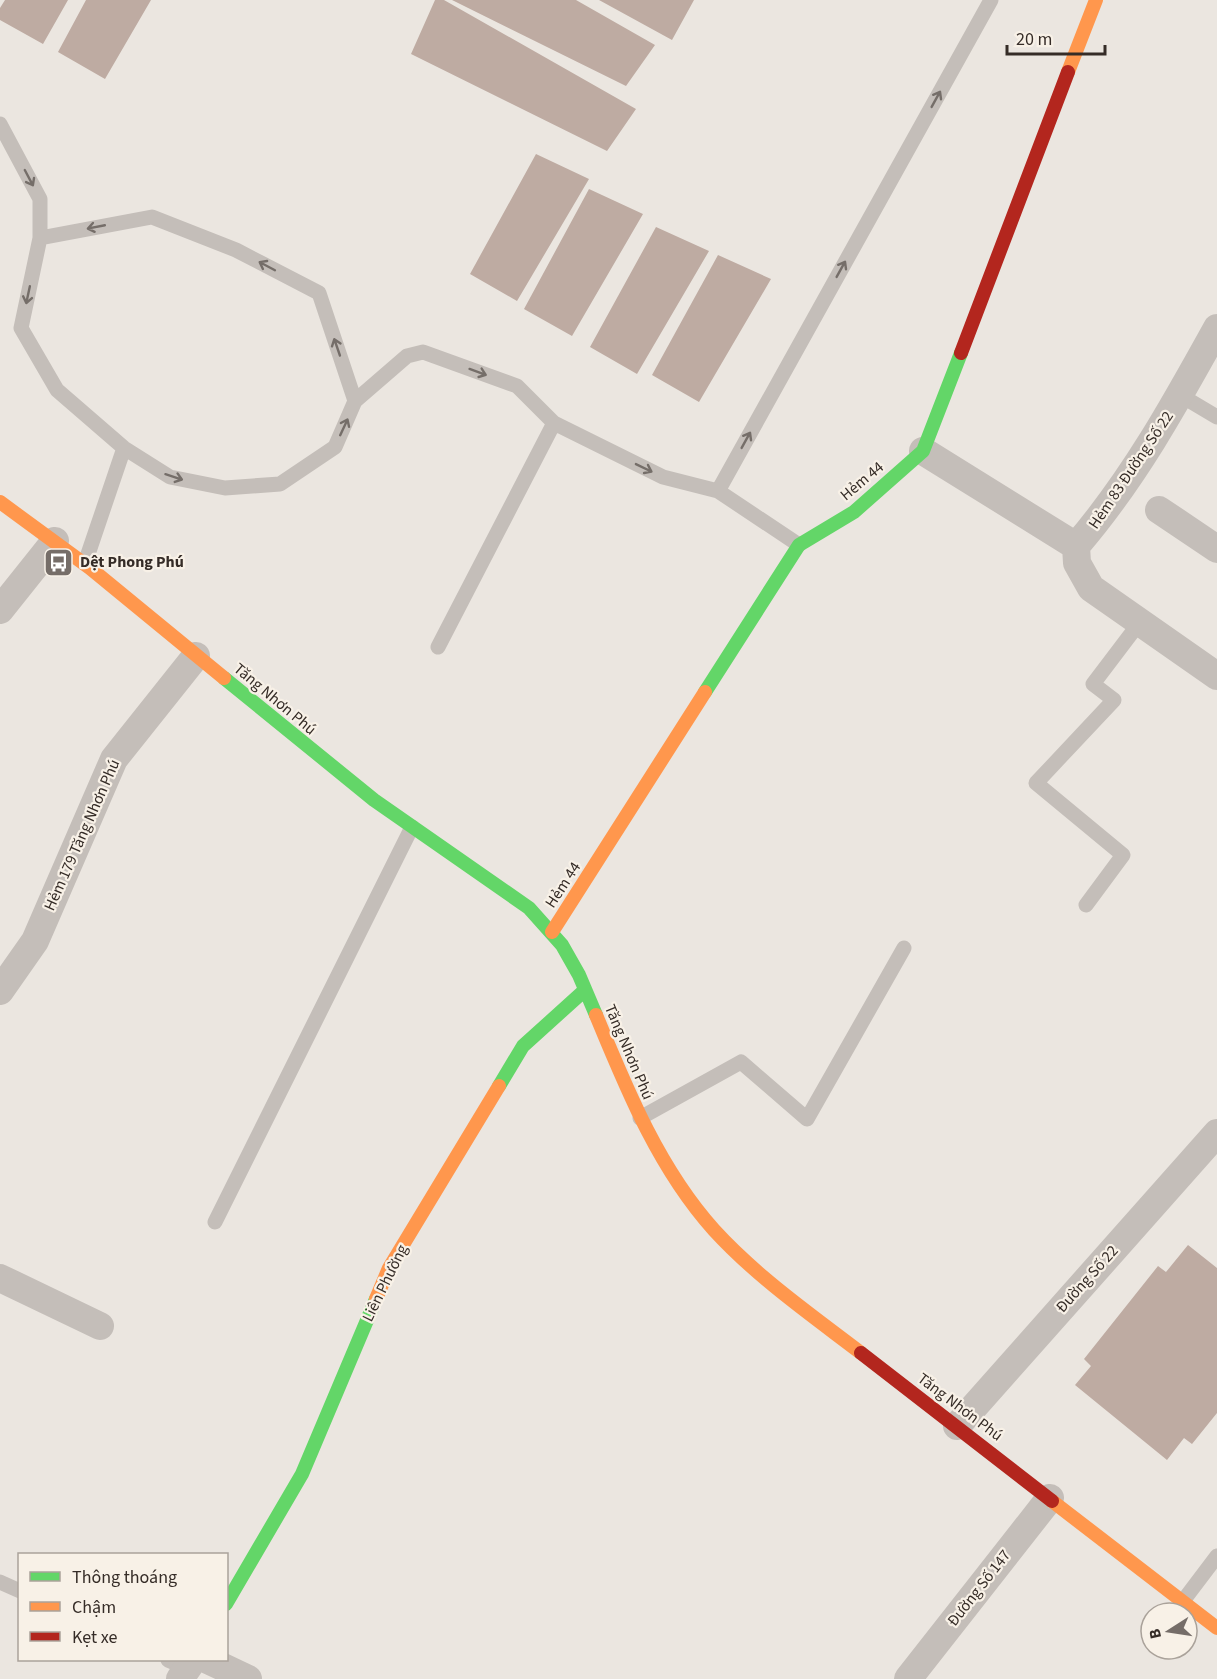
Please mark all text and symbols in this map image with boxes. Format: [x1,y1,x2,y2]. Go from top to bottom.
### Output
scale bar [1007,18,1104,56]
text: 20 m [1016,27,1052,52]
one-way arrow [930,91,942,108]
one-way arrow [24,169,36,187]
one-way arrow [87,222,106,233]
one-way arrow [259,260,277,271]
one-way arrow [836,261,847,279]
one-way arrow [22,285,33,304]
one-way arrow [331,338,342,357]
one-way arrow [468,368,487,379]
street label: Hẻm 83 Đường Số 22 [1083,407,1179,533]
one-way arrow [338,419,350,437]
one-way arrow [740,432,752,449]
street label: Hẻm 44 [835,456,889,506]
one-way arrow [635,462,653,474]
one-way arrow [164,472,183,483]
bus stop icon: Dệt Phong Phú [43,546,75,578]
place label: Dệt Phong Phú [80,551,184,573]
street label: Tăng Nhơn Phú [229,658,321,740]
street label: Hẻm 179 Tăng Nhơn Phú [39,756,125,914]
street label: Hẻm 44 [540,858,586,912]
street label: Tăng Nhơn Phú [599,1001,659,1103]
street label: Đường Số 22 [1051,1240,1123,1318]
street label: Liên Phường [357,1241,413,1325]
street label: Tăng Nhơn Phú [913,1368,1007,1446]
street label: Đường Số 147 [942,1545,1016,1631]
legend [18,1553,228,1661]
text: Thông thoáng [72,1565,177,1590]
text: Chậm [72,1595,116,1620]
north arrow [1139,1601,1199,1661]
text: Kẹt xe [72,1625,117,1650]
text: B [1143,1627,1167,1641]

